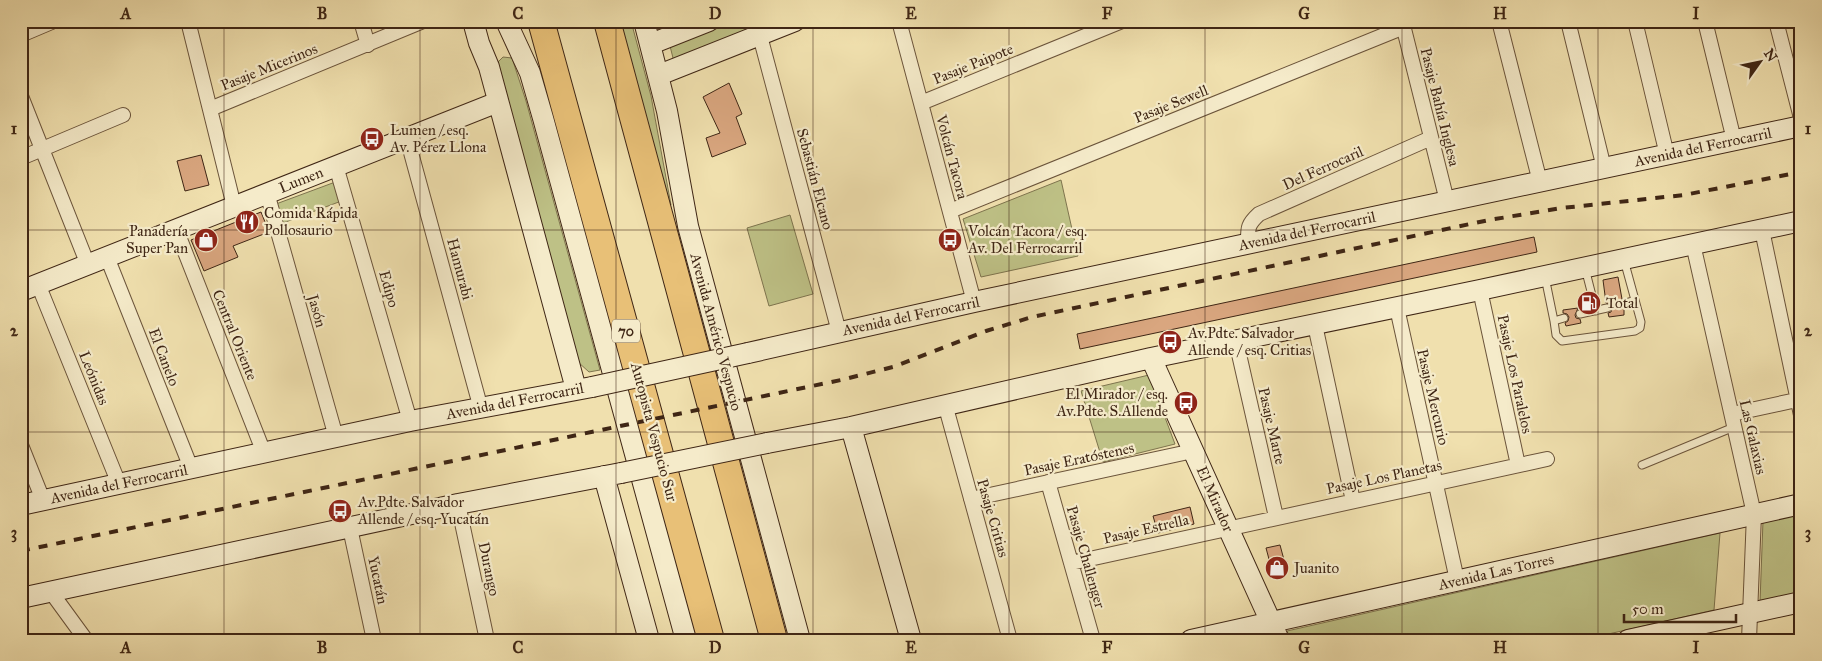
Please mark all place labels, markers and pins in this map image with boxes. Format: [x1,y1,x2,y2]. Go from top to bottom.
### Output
place label: Lumen / esq. Av. Pérez Llona [389,121,487,156]
bus stop icon: Lumen / esq. Av. Pérez Llona [359,126,385,152]
place label: Comida Rápida Pollosaurio [264,204,359,239]
restaurant icon: Comida Rápida Pollosaurio [234,209,260,235]
place label: Panadería Super Pan [126,222,189,257]
place label: Volcán Tacora / esq. Av. Del Ferrocarril [967,222,1087,257]
shop icon: Panadería Super Pan [193,227,219,253]
bus stop icon: Volcán Tacora / esq. Av. Del Ferrocarril [937,227,963,253]
fuel station icon: Total [1576,290,1602,316]
place label: Total [1606,294,1639,312]
place label: Av.Pdte. Salvador Allende / esq. Critias [1187,324,1311,360]
bus stop icon: Av.Pdte. Salvador Allende / esq. Critias [1157,329,1183,355]
place label: El Mirador / esq. Av.Pdte. S.Allende [1056,385,1168,420]
bus stop icon: El Mirador / esq. Av.Pdte. S.Allende [1173,390,1199,416]
place label: Av.Pdte. Salvador Allende / esq. Yucatán [357,493,489,529]
bus stop icon: Av.Pdte. Salvador Allende / esq. Yucatán [327,498,353,524]
shop icon: Juanito [1264,555,1290,581]
place label: Juanito [1292,559,1340,578]

